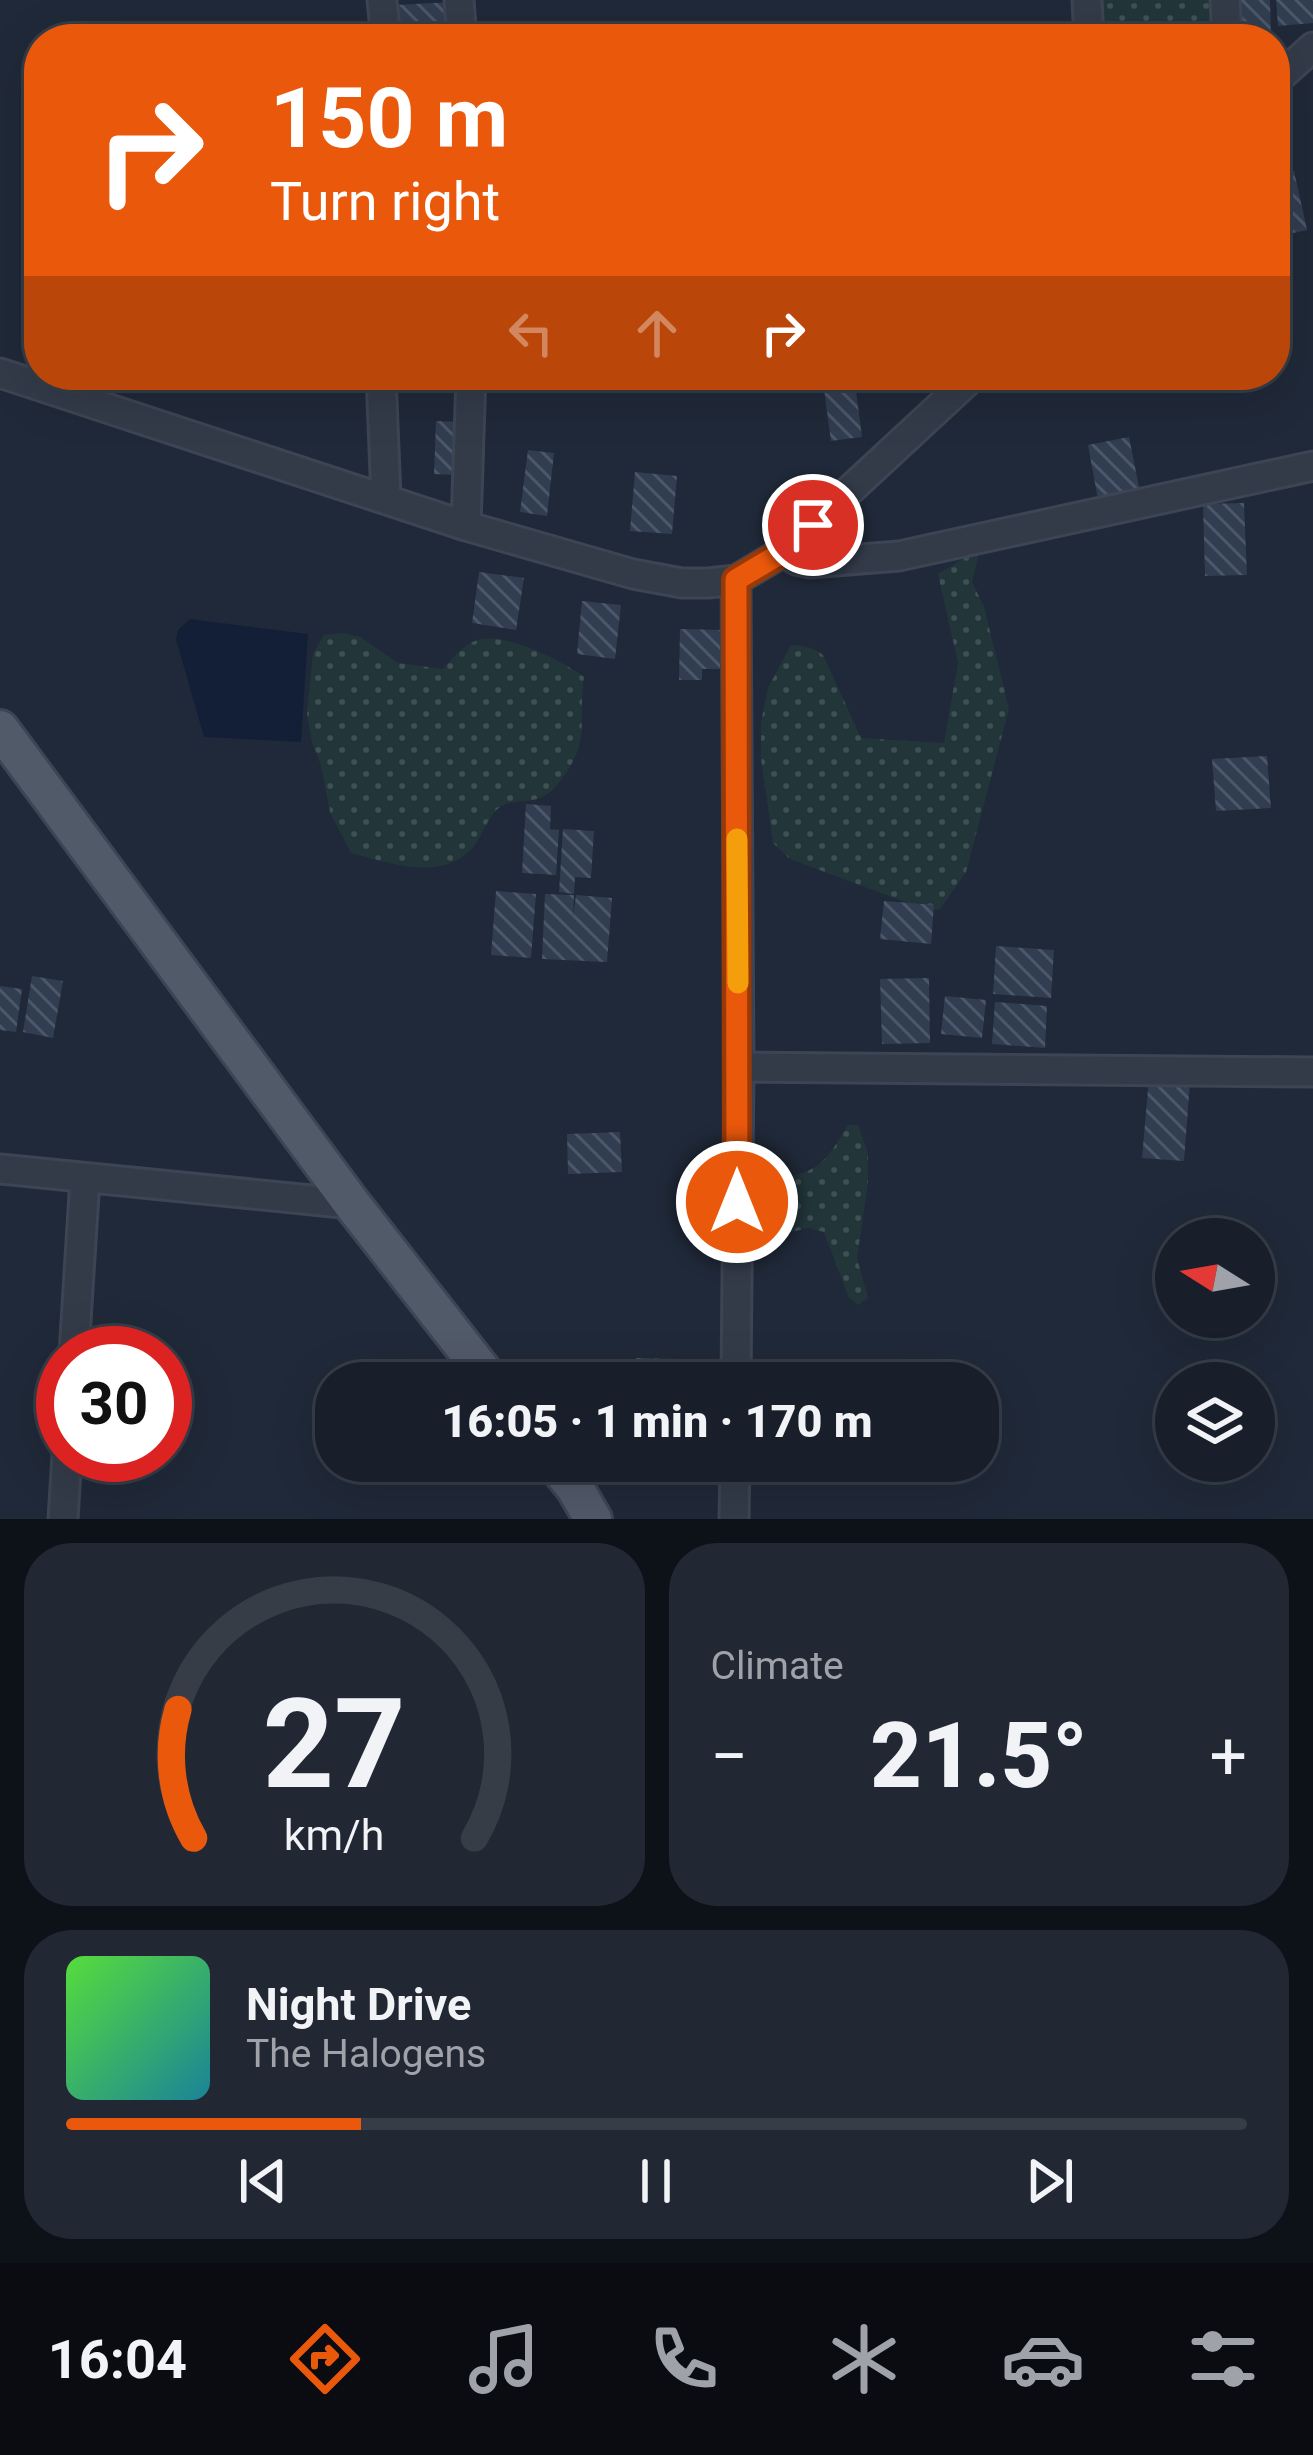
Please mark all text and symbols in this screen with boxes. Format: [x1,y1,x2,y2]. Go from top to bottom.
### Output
text: 150 m [270,69,508,168]
icon: right [72,72,228,228]
text: Turn right [270,170,500,233]
icon: left [498,300,564,366]
icon: ahead [624,300,690,366]
icon: right [750,300,816,366]
pin [762,474,864,576]
icon: arrive [780,492,846,558]
position arrow [674,1139,800,1265]
north arrow [1155,1218,1275,1338]
map controls [1155,1218,1275,1482]
speed limit sign: 30 [36,1326,192,1482]
button: layers [1155,1362,1275,1482]
text: 16:05 · 1 min · 170 m [441,1395,873,1448]
text: Climate [711,1643,844,1689]
text: 27 [263,1671,406,1817]
text: 21.5° [870,1704,1088,1809]
text: − [711,1718,748,1795]
text: + [1210,1718,1247,1795]
text: km/h [284,1809,385,1859]
text: Night Drive [246,1978,471,2031]
text: The Halogens [246,2031,486,2077]
icon: previous [230,2148,296,2214]
icon: pause [623,2148,689,2214]
icon: next [1017,2148,1083,2214]
icon: directions [283,2317,367,2401]
icon: music [462,2317,546,2401]
icon: phone [642,2317,726,2401]
icon: climate [822,2317,906,2401]
icon: car [1001,2317,1085,2401]
icon: filters [1181,2317,1265,2401]
text: 16:04 [48,2328,187,2391]

